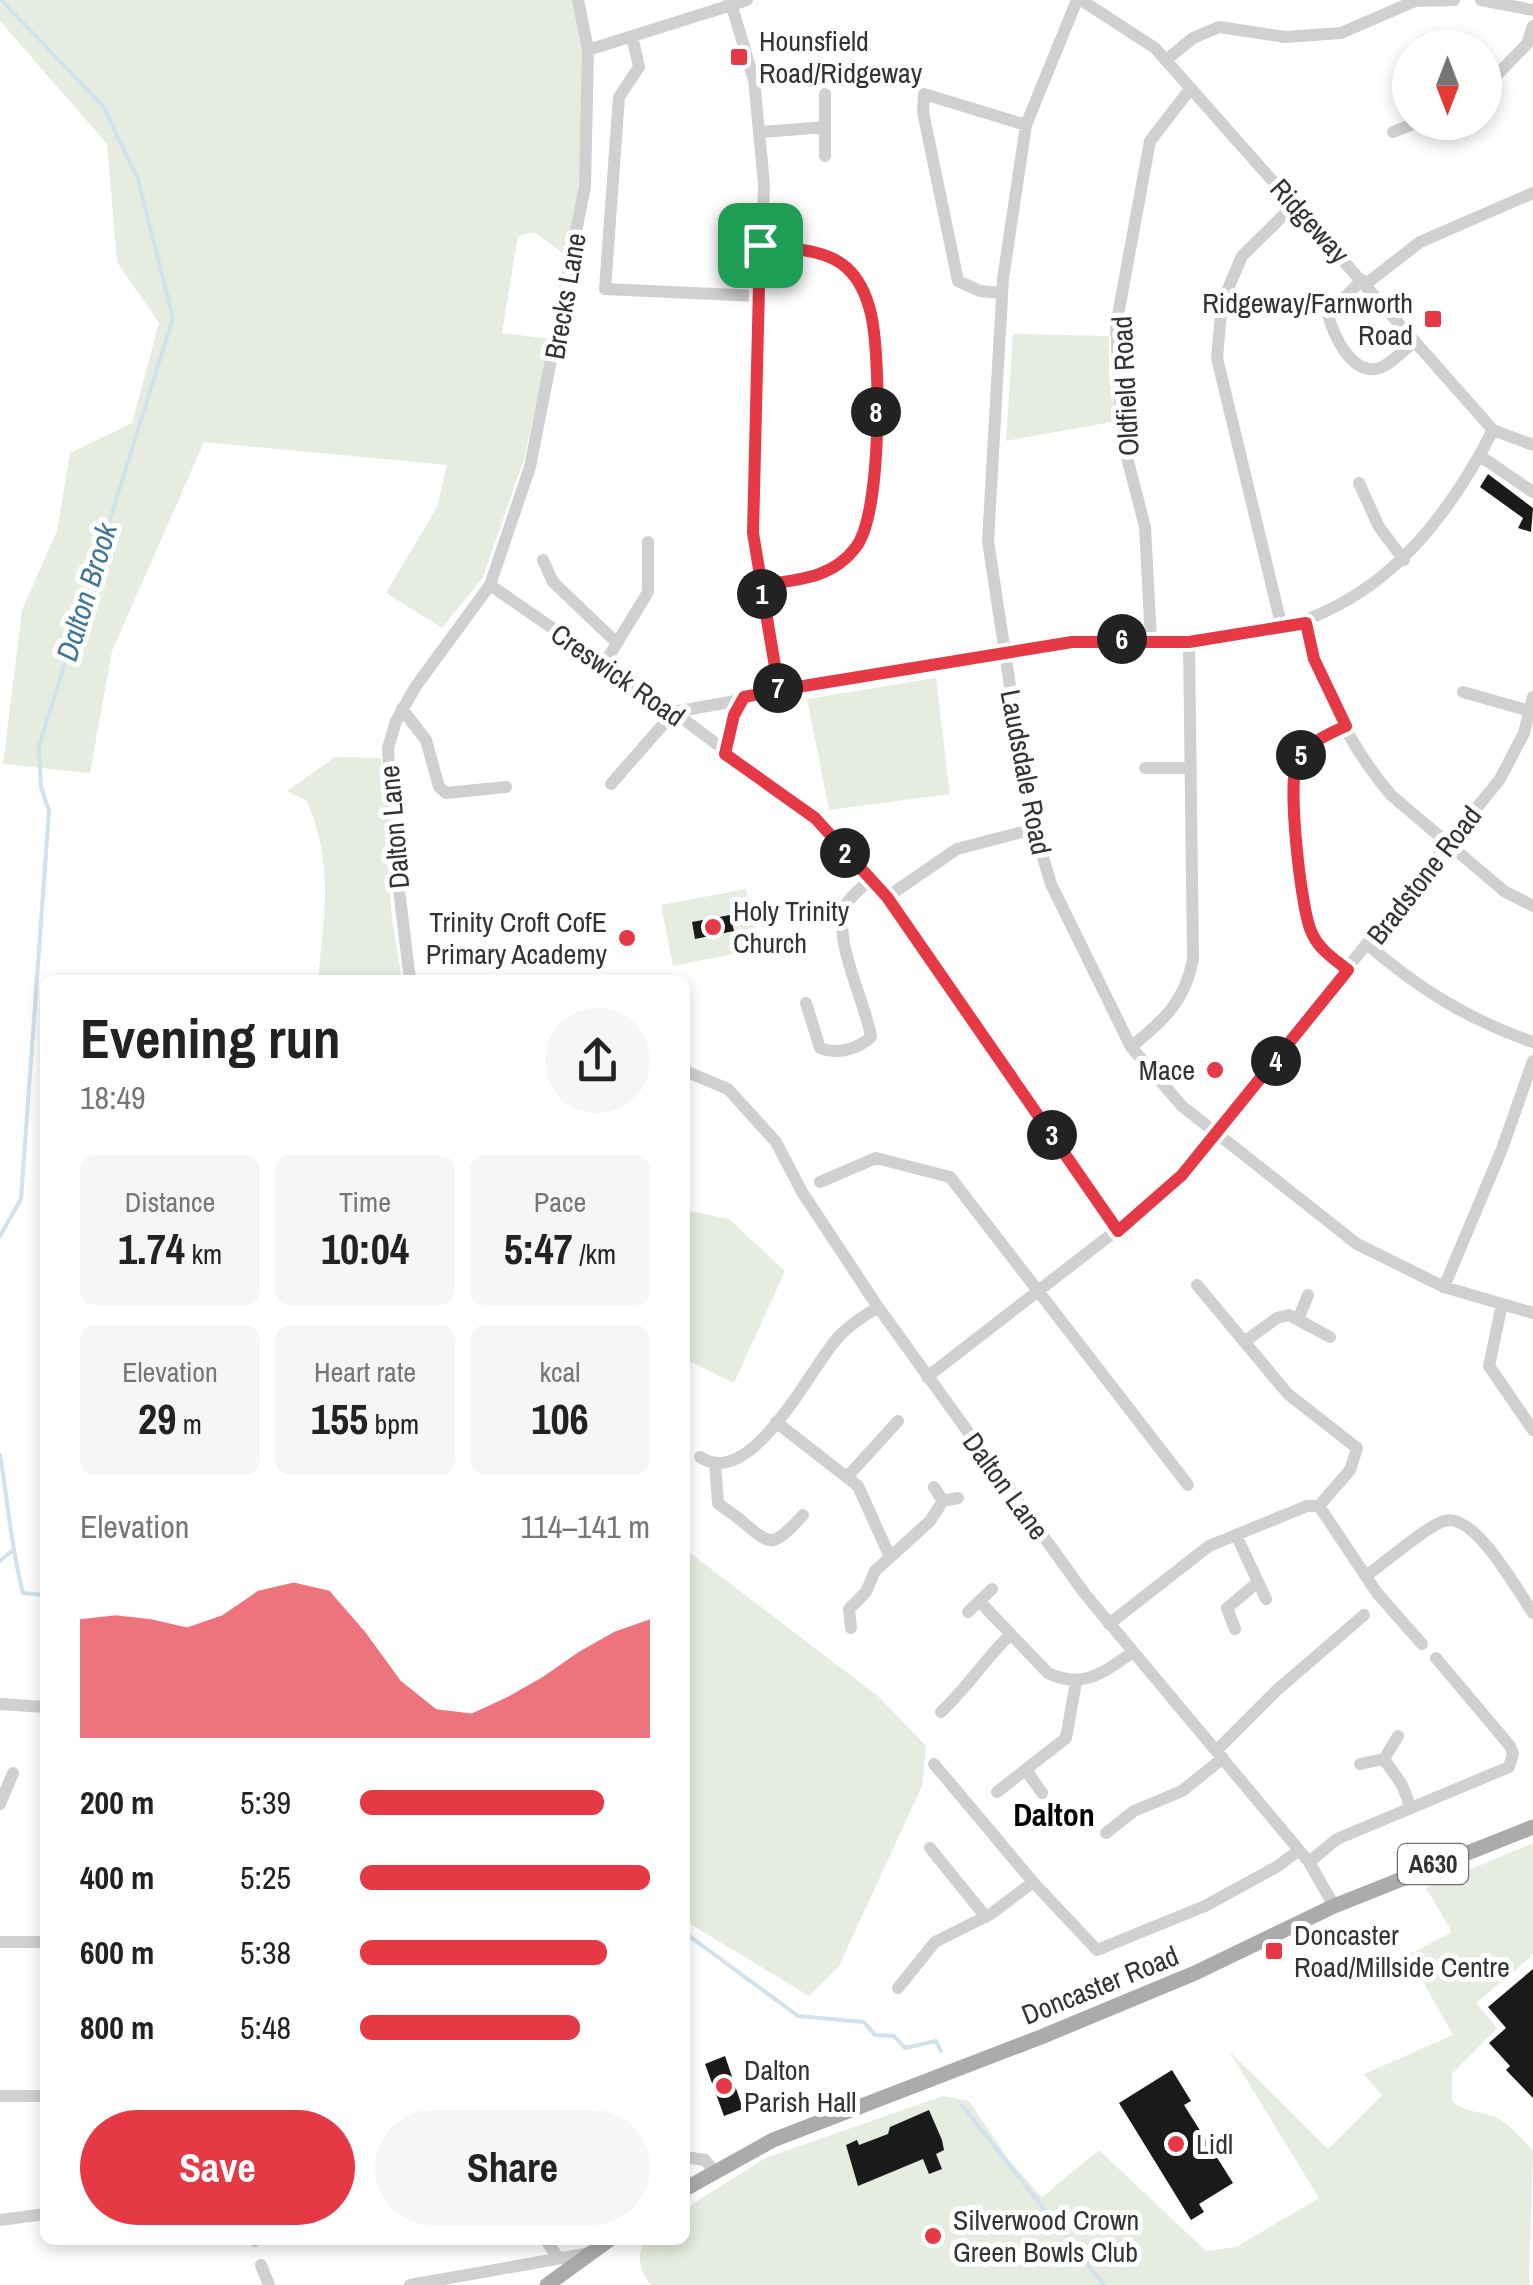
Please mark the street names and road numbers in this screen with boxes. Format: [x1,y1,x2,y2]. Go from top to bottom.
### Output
street label: Ridgeway [1262,170,1359,272]
street label: Brecks Lane [535,230,595,362]
street label: Oldfield Road [1102,315,1148,457]
street label: Creswick Road [543,615,693,735]
street label: Laudsdale Road [991,686,1061,858]
street label: Dalton Lane [370,764,418,890]
street label: Bradstone Road [1358,798,1490,952]
street label: Dalton Lane [954,1425,1058,1547]
road number: A630 [1398,1844,1468,1884]
street label: Doncaster Road [1016,1936,1184,2034]

